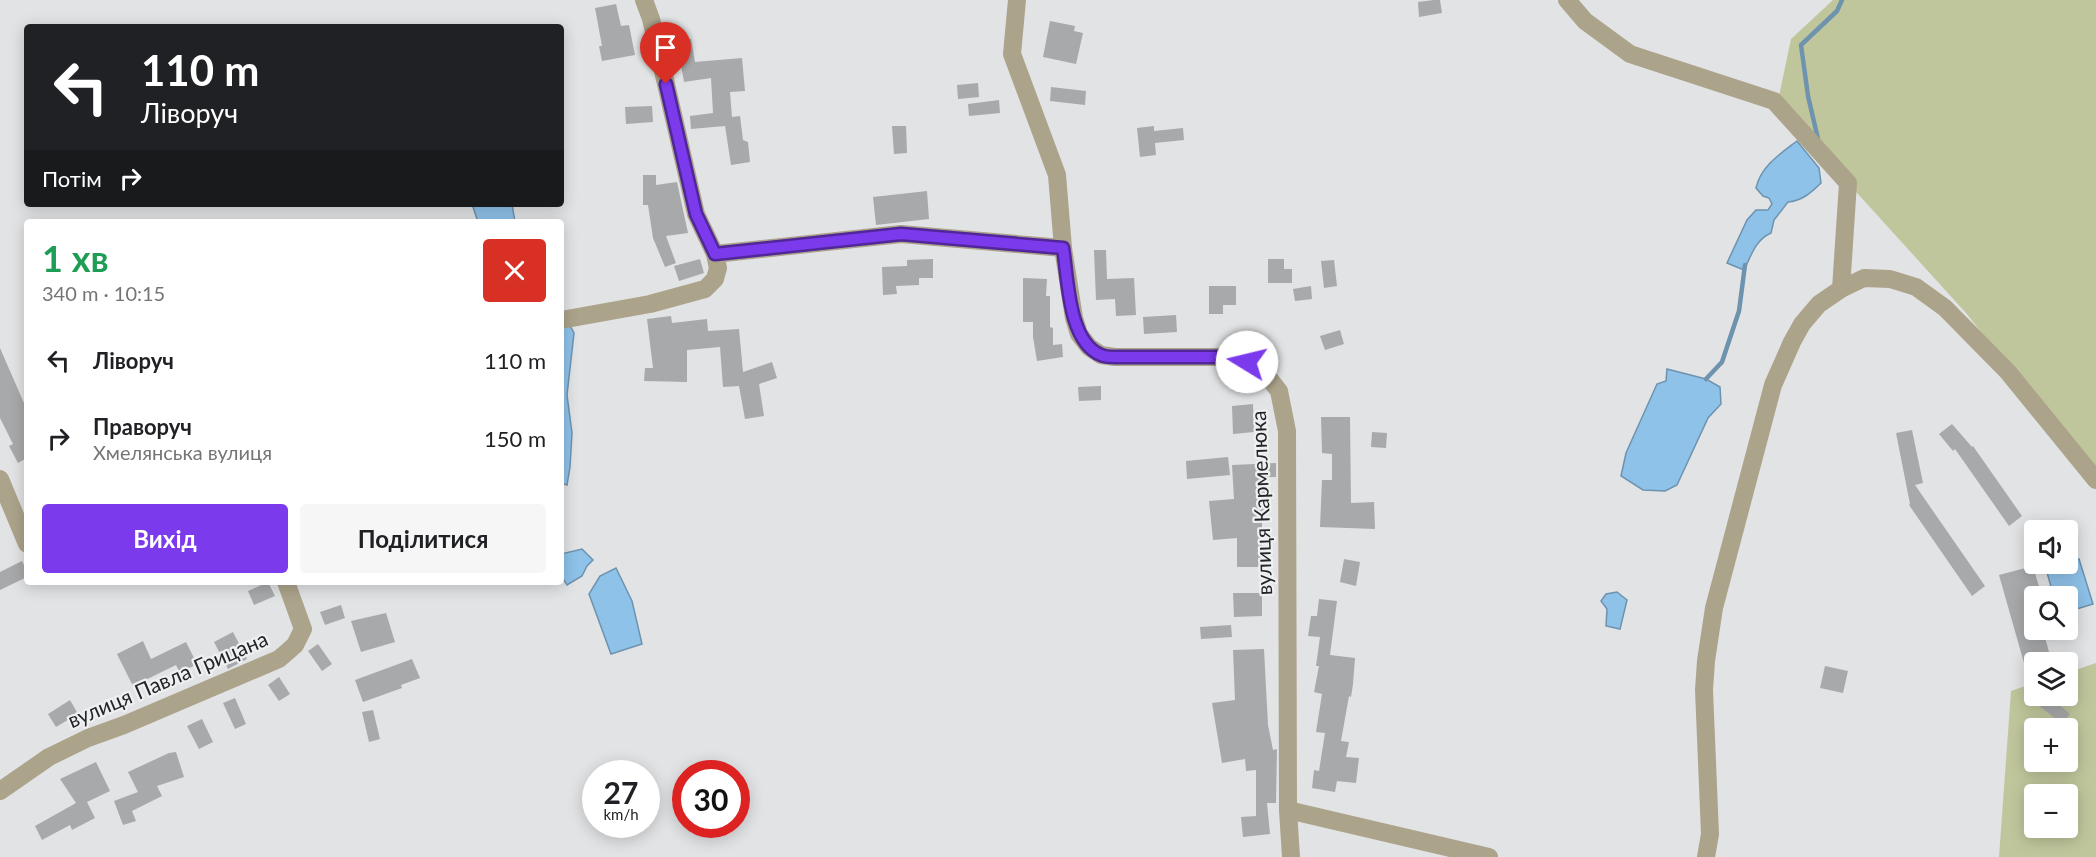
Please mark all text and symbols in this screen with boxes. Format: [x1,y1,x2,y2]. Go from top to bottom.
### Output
pin [640,22,691,84]
icon: arrive [649,31,682,64]
text: 110 m [141,45,259,95]
icon: left [42,48,120,126]
text: Ліворуч [141,96,238,129]
icon: right [114,162,147,195]
text: Потім [42,165,102,192]
text: 1 хв [42,236,109,280]
button: close [483,239,546,302]
text: 340 m · 10:15 [42,281,165,305]
position arrow [1215,330,1279,394]
icon: left [42,344,75,377]
text: Ліворуч [93,347,174,374]
text: 110 m [484,347,546,374]
street label: вулиця Кармелюка [1245,410,1276,596]
text: Праворуч [93,413,192,440]
icon: right [42,422,75,455]
text: 150 m [484,425,546,452]
text: Хмелянська вулиця [93,440,272,464]
button: Вихід [42,504,288,573]
button: Поділитися [300,504,546,573]
map controls [2024,520,2078,838]
button: sound [2024,520,2078,574]
button: search [2024,586,2078,640]
street label: вулиця Павла Грицана [64,625,271,732]
button: layers [2024,652,2078,706]
button: + [2024,718,2078,772]
speed limit sign: 30 [672,760,750,838]
text: 27 [604,774,638,810]
button: − [2024,784,2078,838]
text: km/h [603,805,639,823]

